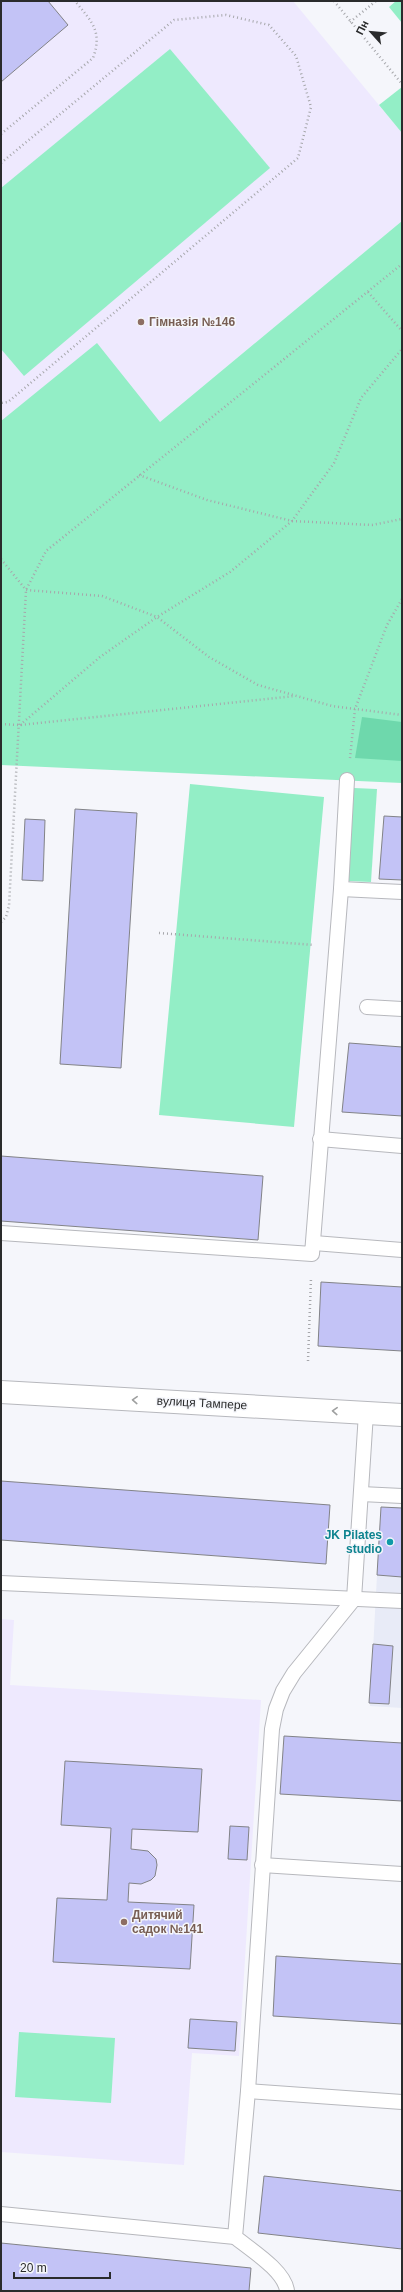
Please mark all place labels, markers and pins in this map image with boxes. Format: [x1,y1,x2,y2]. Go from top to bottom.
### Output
place label: Гімназія №146 [149,315,235,329]
marker: Гімназія №146 [136,317,146,327]
place label: JK Pilates studio [325,1528,382,1556]
marker: JK Pilates studio [385,1537,395,1547]
place label: Дитячий садок №141 [132,1908,204,1936]
marker: Дитячий садок №141 [119,1917,129,1927]

